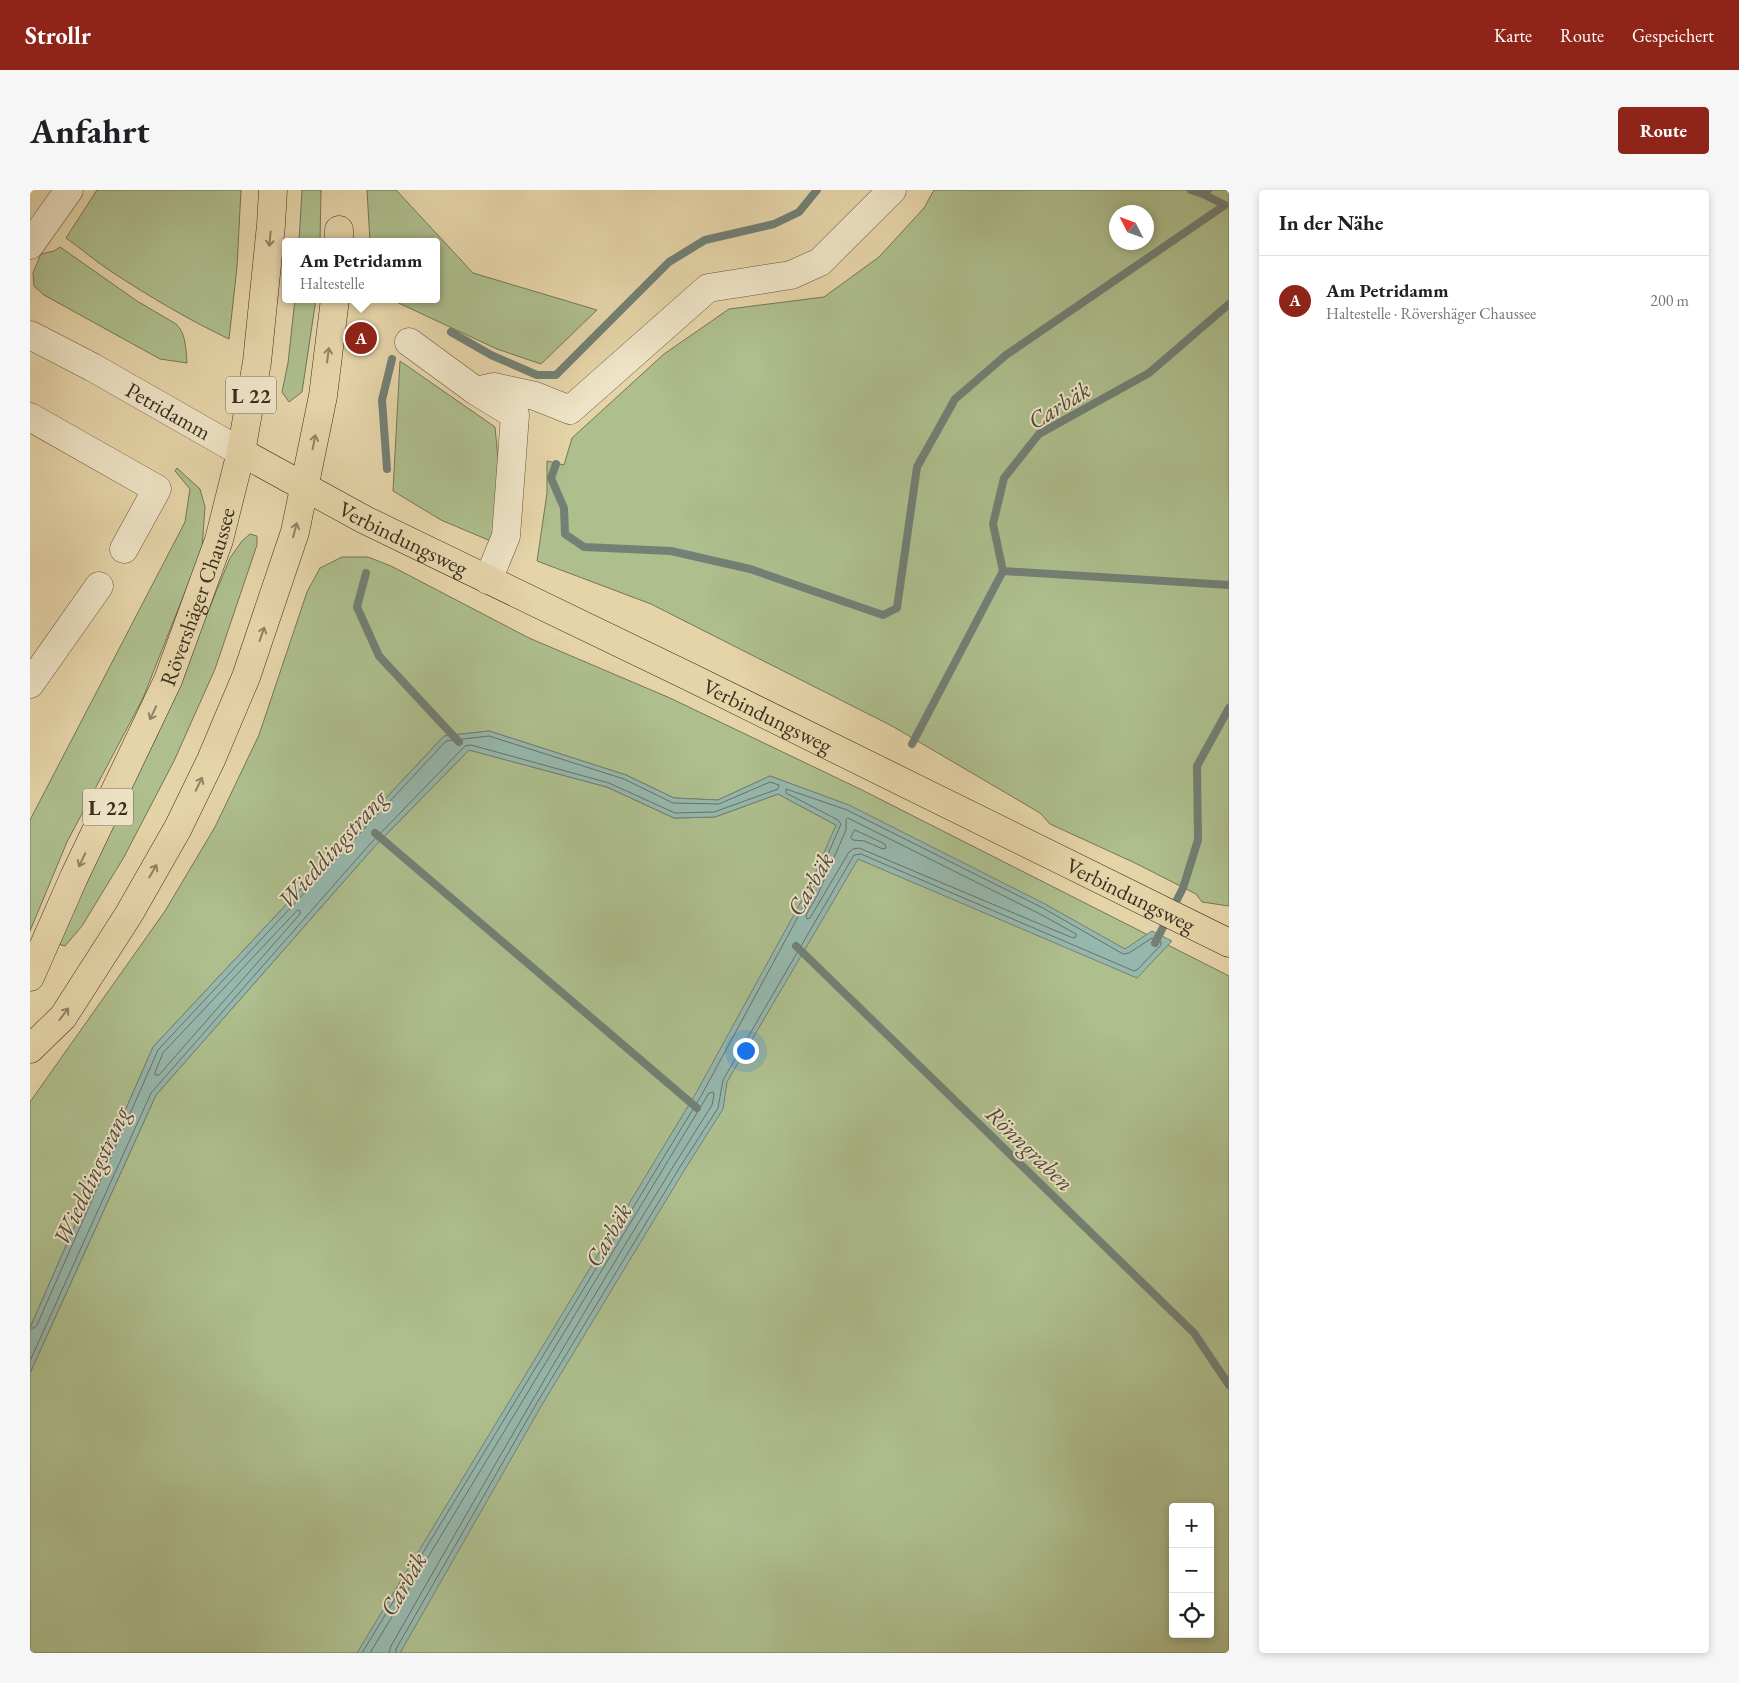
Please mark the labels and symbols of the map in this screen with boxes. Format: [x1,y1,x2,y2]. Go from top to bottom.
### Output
north arrow [1109,205,1154,250]
one-way arrow [265,230,275,246]
pin: A [345,319,377,357]
one-way arrow [323,347,333,363]
water label: Carbäk [1022,374,1096,436]
street label: Petridamm [121,375,216,446]
road number: L 22 [226,376,276,414]
one-way arrow [310,435,320,451]
street label: Verbindungsweg [334,494,473,582]
street label: Rövershäger Chaussee [153,504,241,690]
one-way arrow [291,523,300,539]
one-way arrow [258,627,267,642]
street label: Verbindungsweg [698,671,838,760]
one-way arrow [147,705,157,720]
one-way arrow [195,777,205,792]
water label: Wieddingstrang [270,782,394,915]
road number: L 22 [83,788,133,826]
water label: Carbäk [779,847,841,921]
street label: Verbindungsweg [1061,850,1201,939]
one-way arrow [77,852,87,867]
one-way arrow [149,865,159,879]
one-way arrow [59,1007,69,1021]
your location [733,1038,759,1064]
water label: Rönngraben [979,1098,1081,1198]
water label: Wieddingstrang [45,1101,137,1250]
water label: Carbäk [577,1198,639,1272]
water label: Carbäk [372,1547,434,1621]

